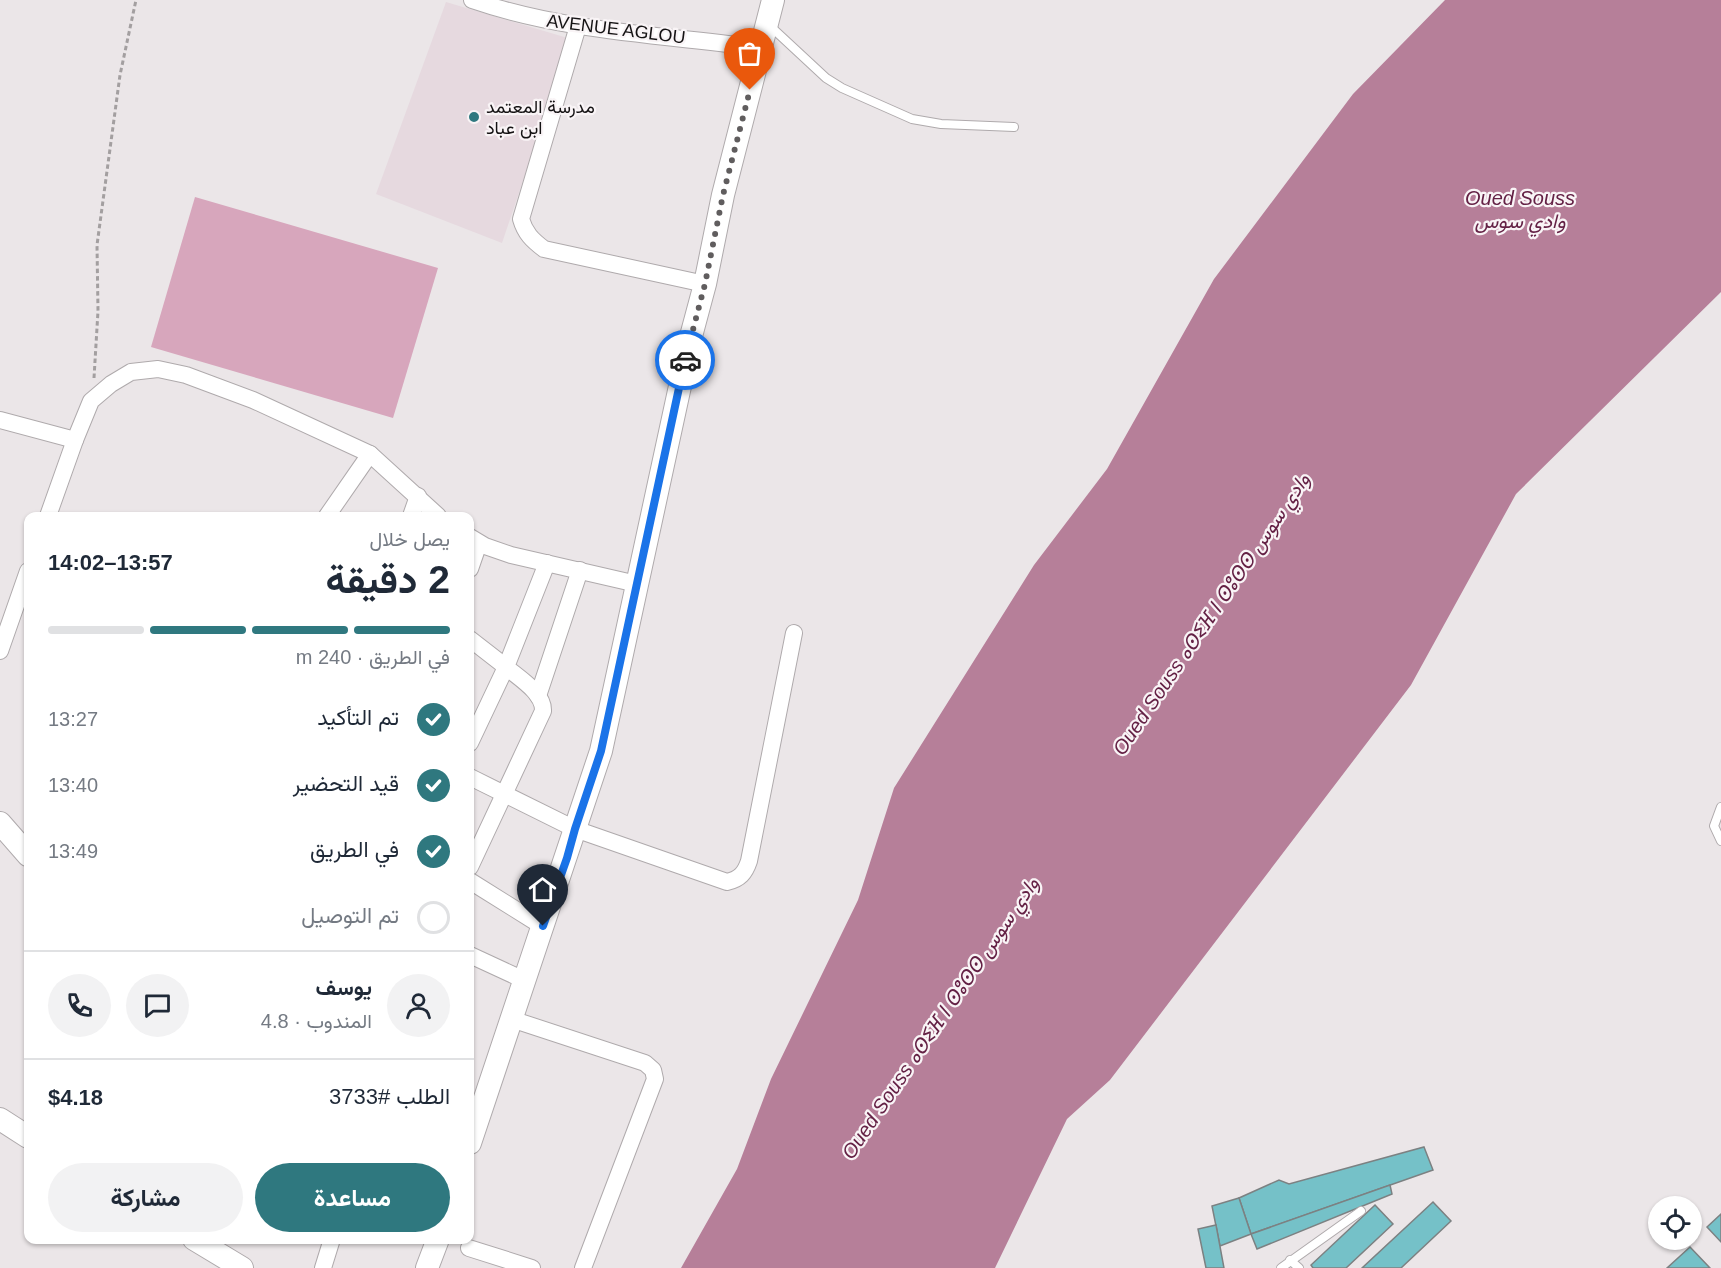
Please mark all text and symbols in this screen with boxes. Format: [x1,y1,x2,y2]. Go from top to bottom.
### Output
street label: AVENUE AGLOU [545,11,687,47]
pin [724,28,775,90]
icon: bag [733,37,766,70]
place label: مدرسة المعتمد ابن عباد [486,97,595,139]
marker: مدرسة المعتمد ابن عباد [467,110,481,124]
water label: Oued Souss وادي سوس [1465,187,1575,237]
courier [655,330,715,390]
icon: car [669,344,702,377]
water label: Oued Souss ⴰⵙⵉⴼ ⵏ ⵙⵓⵙⵙ وادي سوس [1108,469,1318,762]
text: يصل خلال [369,528,450,550]
text: 13:57–14:02 [48,550,173,575]
text: 2 دقيقة [326,558,450,601]
text: في الطريق · 240 m [296,646,450,668]
icon: check [417,703,450,736]
text: تم التأكيد [317,705,399,730]
text: 13:27 [48,708,98,730]
icon: check [417,769,450,802]
text: قيد التحضير [293,771,399,796]
text: 13:40 [48,774,98,796]
icon: check [417,835,450,868]
text: في الطريق [310,837,399,862]
text: 13:49 [48,840,98,862]
pin [517,864,568,926]
icon: home [526,873,559,906]
water label: Oued Souss ⴰⵙⵉⴼ ⵏ ⵙⵓⵙⵙ وادي سوس [837,873,1047,1166]
text: تم التوصيل [301,903,399,928]
button: phone [48,974,111,1037]
button: chat [126,974,189,1037]
button: person [387,974,450,1037]
text: يوسف [316,975,372,1000]
text: المندوب · 4.8 [261,1010,372,1032]
text: الطلب #3733 [329,1084,450,1109]
text: $4.18 [48,1085,103,1110]
button: مشاركة [48,1163,243,1232]
button: مساعدة [255,1163,450,1232]
map controls [1648,1196,1702,1250]
button: locate [1648,1196,1702,1250]

